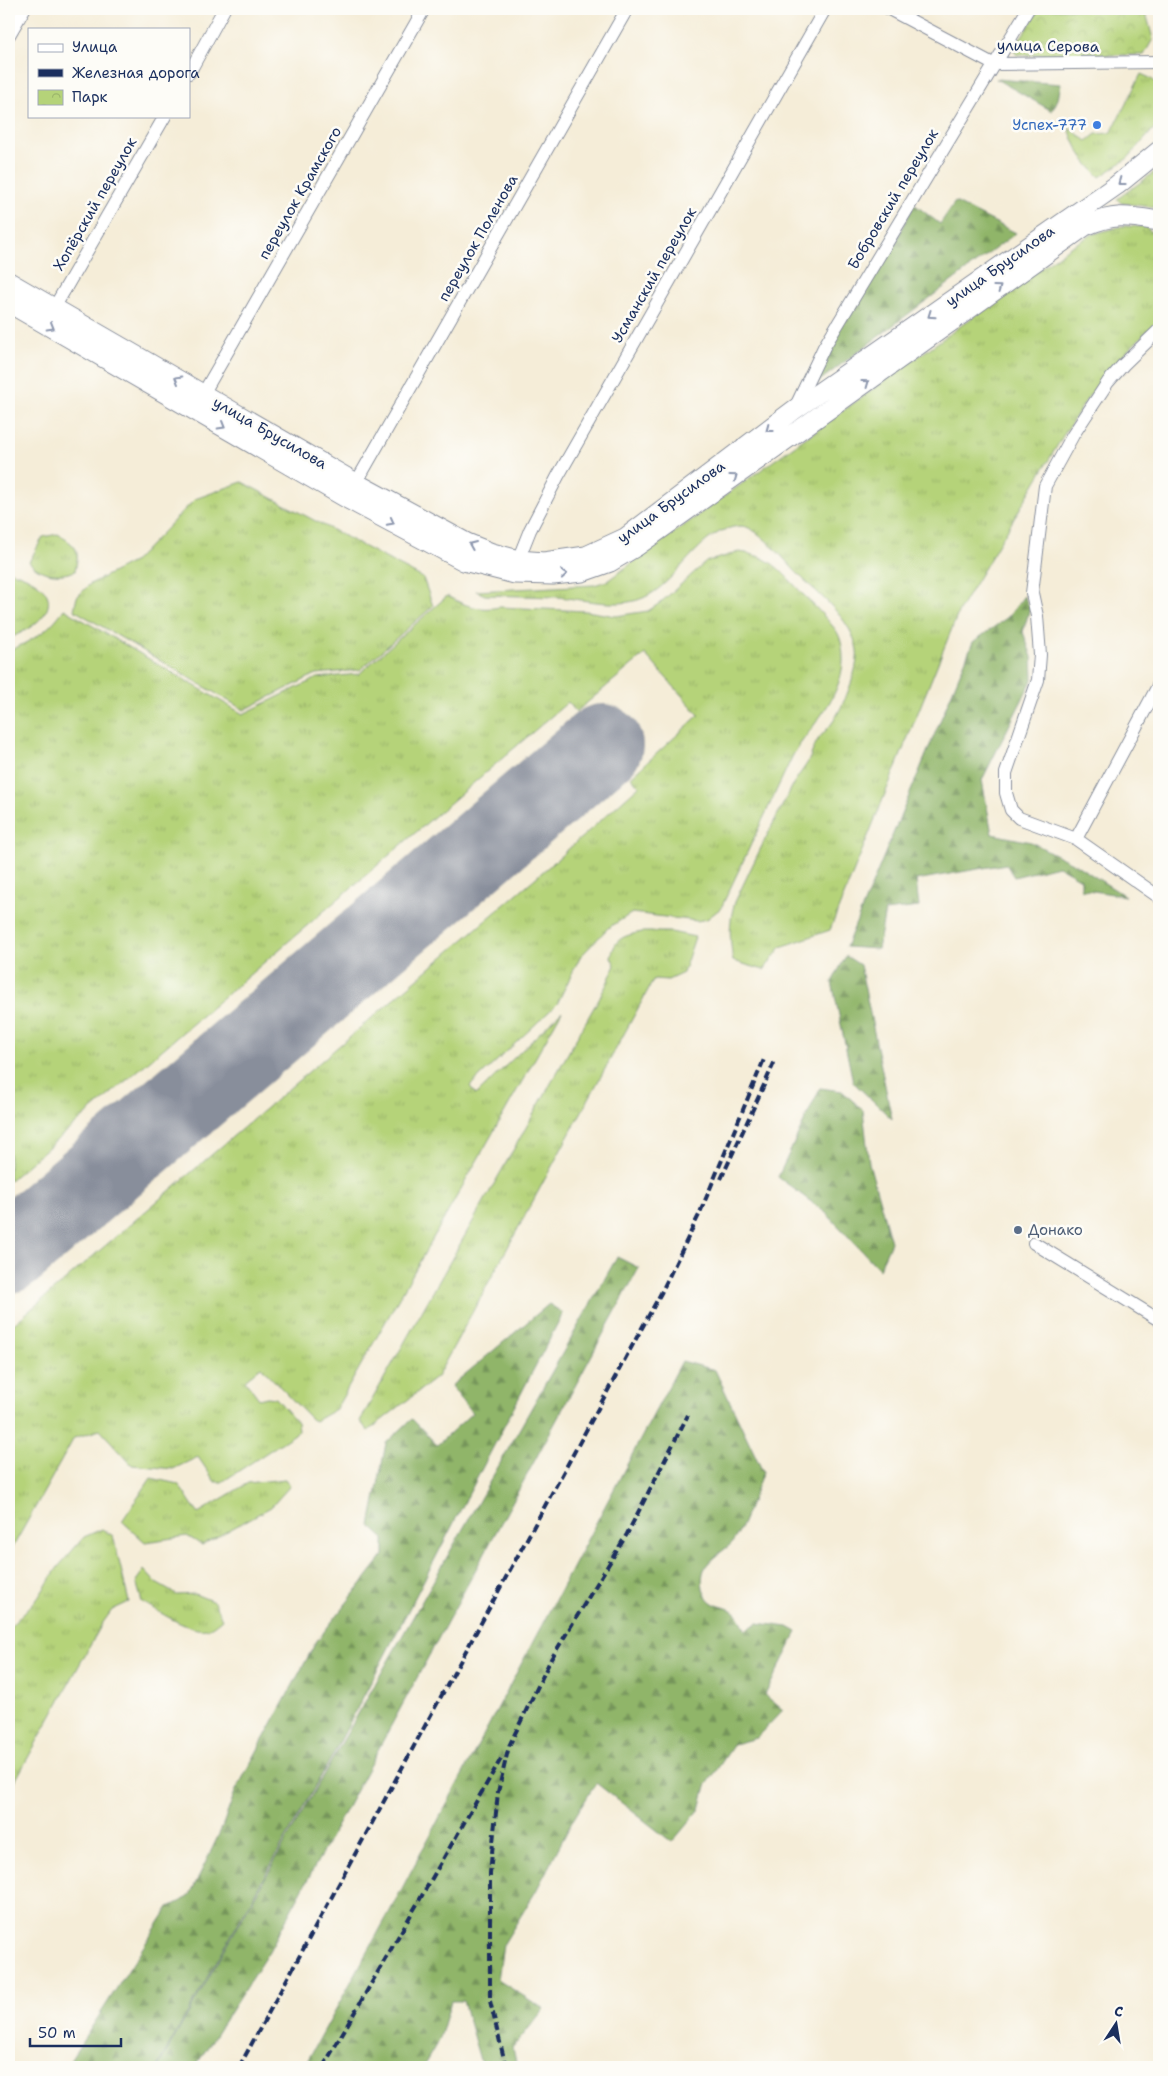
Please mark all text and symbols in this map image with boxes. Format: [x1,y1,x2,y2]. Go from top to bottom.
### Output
legend [28,28,190,118]
street label: улица Серова [997,35,1100,57]
text: Улица [72,37,118,57]
text: Железная дорога [72,63,200,83]
text: Парк [72,87,108,107]
place label: Успех-777 [1012,115,1087,135]
marker: Успех-777 [1091,119,1103,131]
street label: переулок Крамского [254,123,346,263]
street label: Бобровский переулок [843,125,943,273]
street label: Хопёрский переулок [49,134,141,274]
street label: переулок Поленова [433,170,523,305]
one-way arrow [1117,176,1127,185]
street label: Усманский переулок [607,204,701,346]
street label: улица Брусилова [942,221,1059,311]
one-way arrow [992,285,1002,294]
one-way arrow [927,309,937,318]
one-way arrow [45,321,54,331]
one-way arrow [174,376,183,386]
one-way arrow [860,380,870,389]
street label: улица Брусилова [209,392,331,474]
one-way arrow [216,420,225,430]
one-way arrow [766,423,775,431]
street label: улица Брусилова [613,456,729,548]
one-way arrow [728,474,738,483]
one-way arrow [386,516,395,526]
one-way arrow [468,541,477,551]
one-way arrow [560,569,568,580]
place label: Донако [1028,1220,1083,1240]
marker: Донако [1012,1224,1024,1236]
north arrow [1090,1998,1140,2048]
text: С [1113,2002,1125,2021]
scale bar [30,2016,121,2048]
text: 50 m [38,2023,76,2043]

